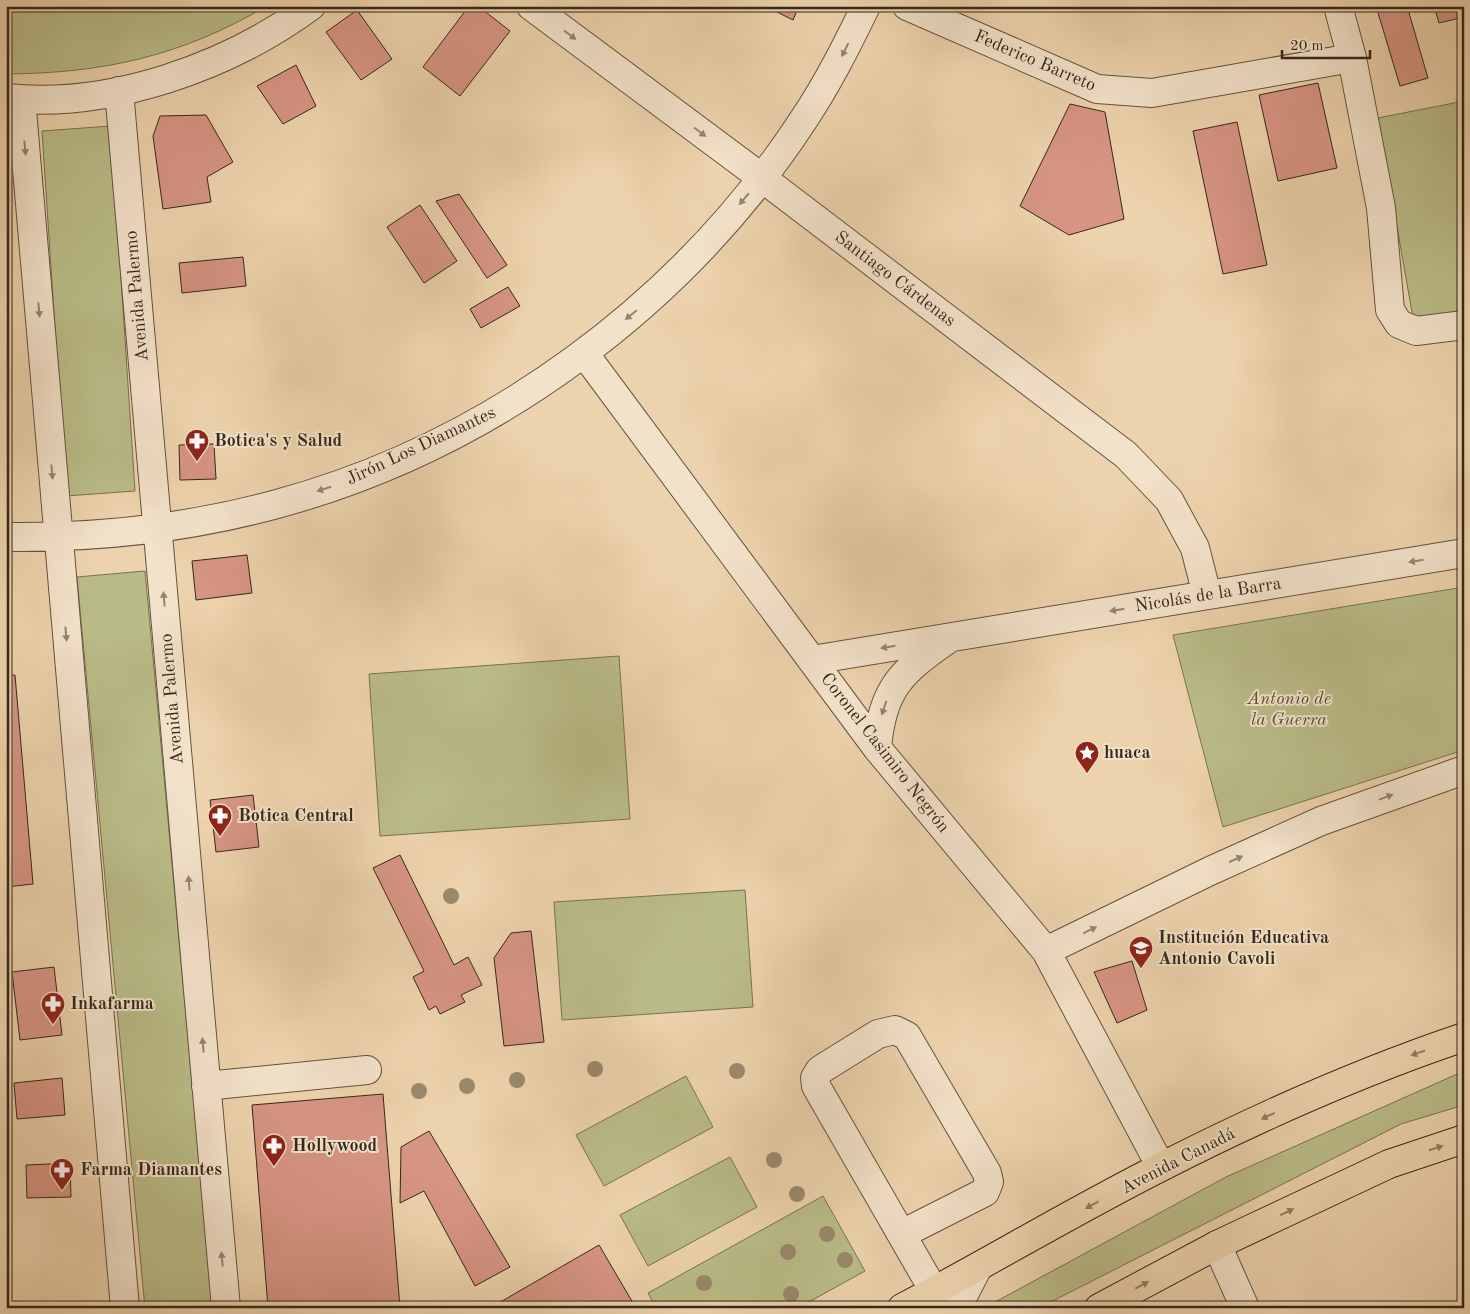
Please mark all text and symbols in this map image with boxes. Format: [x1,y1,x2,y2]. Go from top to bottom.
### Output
street label: Federico Barreto [971,27,1099,95]
scale bar [1282,28,1370,60]
one-way arrow [563,30,576,41]
text: 20 m [1290,39,1324,54]
one-way arrow [841,43,849,57]
one-way arrow [693,127,706,138]
one-way arrow [21,140,29,156]
one-way arrow [739,192,750,205]
street label: Santiago Cárdenas [831,228,959,330]
street label: Avenida Palermo [122,230,152,362]
one-way arrow [35,302,43,318]
one-way arrow [625,309,638,320]
street label: Jirón Los Diamantes [344,403,499,489]
pharmacy icon: Botica's y Salud [184,428,210,462]
place label: Botica's y Salud [214,432,343,450]
one-way arrow [49,464,57,480]
one-way arrow [317,486,332,494]
one-way arrow [1407,557,1423,565]
street label: Nicolás de la Barra [1133,574,1283,616]
one-way arrow [159,591,167,607]
one-way arrow [1109,606,1125,614]
one-way arrow [63,626,71,642]
street label: Avenida Palermo [157,633,187,765]
one-way arrow [879,643,895,651]
street label: Coronel Casimiro Negrón [817,670,953,836]
park label: Antonio de la Guerra [1246,690,1331,729]
one-way arrow [880,701,888,716]
place icon: huaca [1074,740,1100,774]
place label: huaca [1104,744,1151,762]
one-way arrow [1379,793,1394,800]
pharmacy icon: Botica Central [207,803,233,837]
place label: Botica Central [238,807,354,825]
one-way arrow [1229,855,1243,863]
one-way arrow [184,875,192,891]
one-way arrow [1083,925,1097,933]
place label: Institución Educativa Antonio Cavoli [1158,929,1329,968]
school or university icon: Institución Educativa Antonio Cavoli [1128,935,1154,969]
pharmacy icon: Inkafarma [40,991,66,1025]
place label: Inkafarma [70,995,154,1013]
one-way arrow [199,1037,207,1053]
one-way arrow [1410,1049,1425,1057]
one-way arrow [1261,1112,1275,1120]
street label: Avenida Canadá [1118,1124,1238,1197]
pharmacy icon: Hollywood [261,1133,287,1167]
place label: Hollywood [292,1137,378,1155]
one-way arrow [1429,1144,1444,1152]
pharmacy icon: Farma Diamantes [49,1157,75,1191]
place label: Farma Diamantes [80,1161,222,1179]
one-way arrow [1084,1201,1099,1209]
one-way arrow [1280,1208,1294,1216]
one-way arrow [217,1251,225,1267]
one-way arrow [1134,1281,1149,1289]

